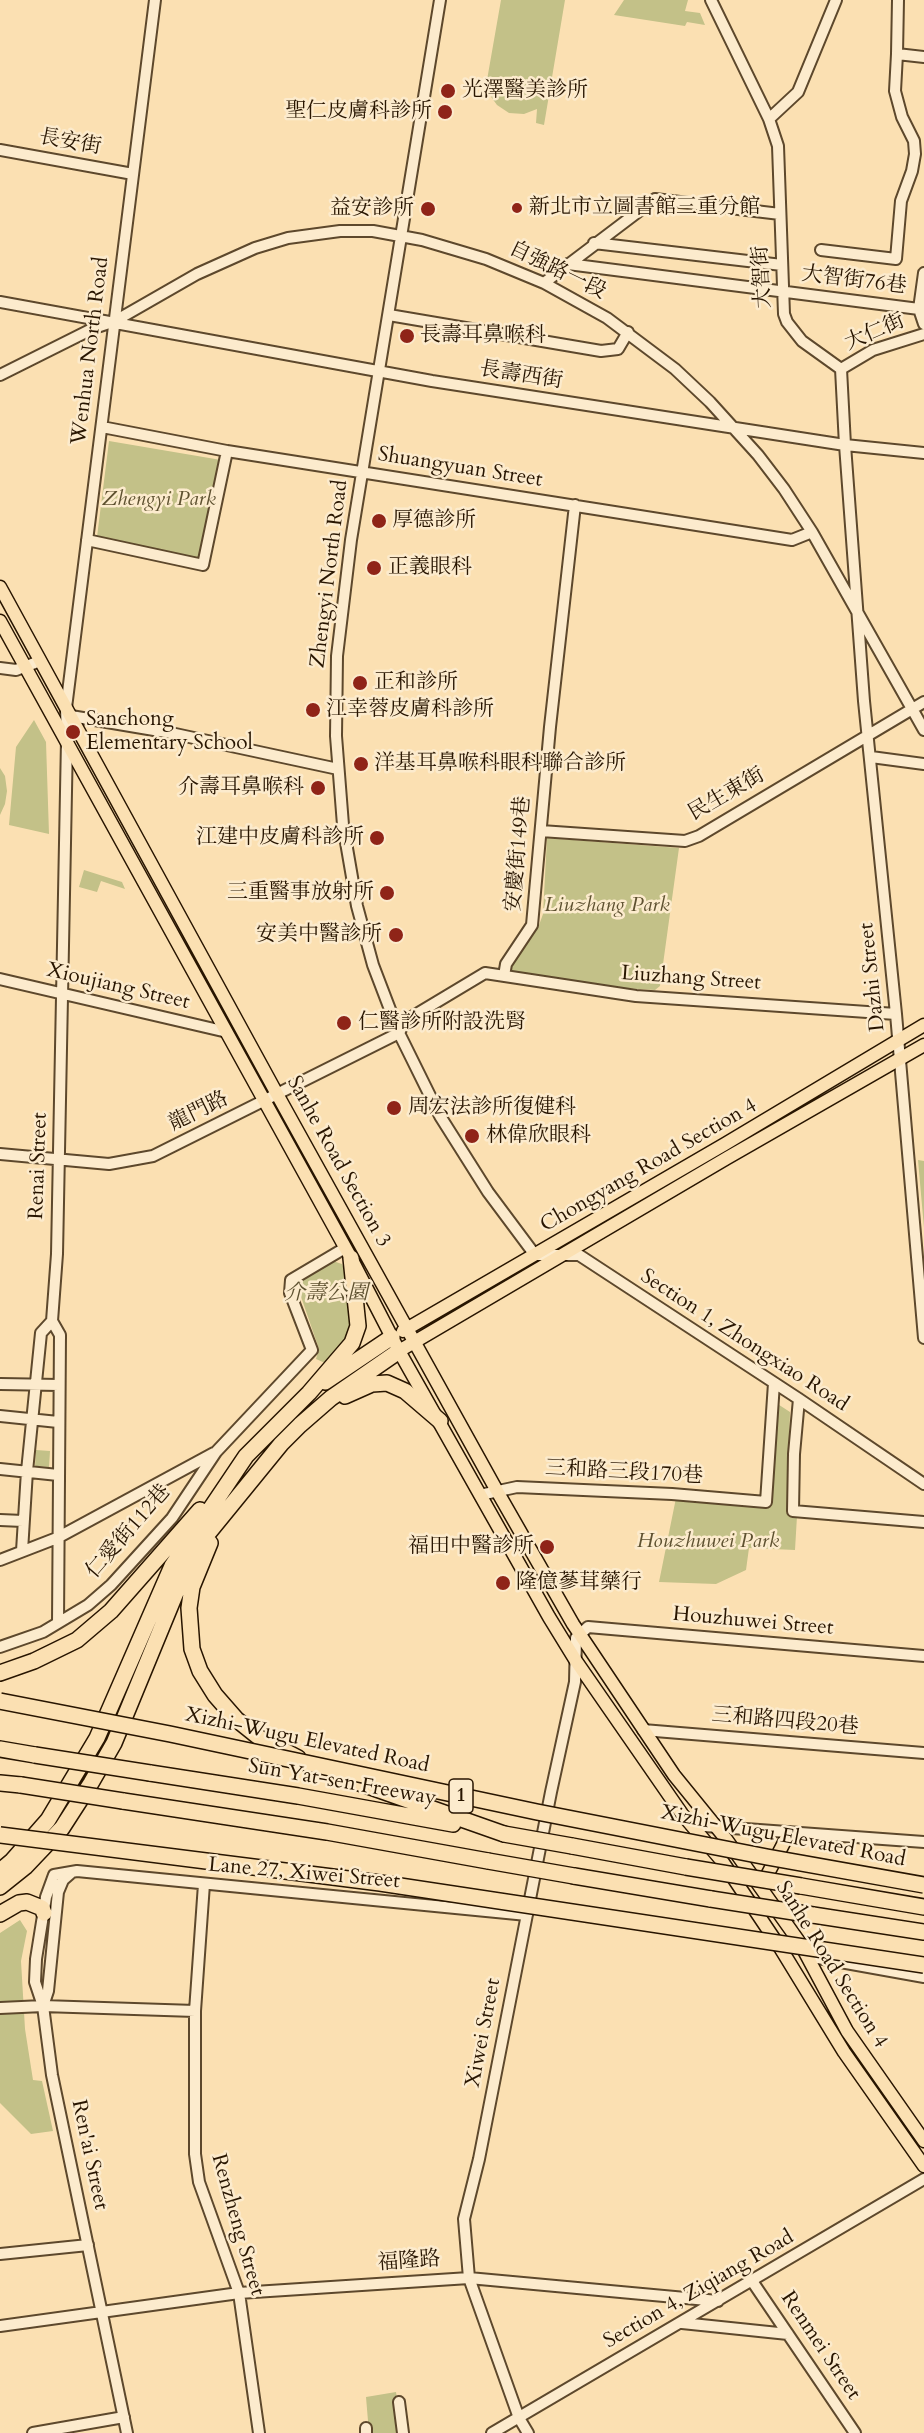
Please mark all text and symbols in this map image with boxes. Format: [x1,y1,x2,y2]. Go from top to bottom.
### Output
place label: 光澤醫美診所 [462,78,588,104]
marker: 光澤醫美診所 [439,82,457,100]
place label: 聖仁皮膚科診所 [285,99,432,125]
marker: 聖仁皮膚科診所 [436,103,454,121]
street label: 長安街 [37,125,103,161]
place label: 新北市立圖書館三重分館 [529,195,760,221]
place label: 益安診所 [330,196,414,222]
marker: 益安診所 [419,200,437,218]
marker: 新北市立圖書館三重分館 [510,201,524,215]
street label: 自強路一段 [504,237,610,305]
street label: 大智街 [749,245,777,309]
street label: Wenhua North Road [67,256,115,446]
street label: 大智街76巷 [800,262,908,300]
street label: 大仁街 [841,309,909,357]
place label: 長壽耳鼻喉科 [420,323,546,349]
marker: 長壽耳鼻喉科 [398,327,416,345]
street label: 長壽西街 [478,357,564,395]
street label: Shuangyuan Street [376,443,544,493]
street label: Zhengyi North Road [306,479,354,669]
park label: Zhengyi Park [102,487,216,513]
place label: 厚德診所 [392,508,476,534]
marker: 厚德診所 [370,512,388,530]
place label: 正義眼科 [388,555,472,581]
marker: 正義眼科 [365,559,383,577]
place label: 正和診所 [374,670,458,696]
marker: 正和診所 [351,674,369,692]
place label: 江幸蓉皮膚科診所 [326,697,494,723]
marker: 江幸蓉皮膚科診所 [304,701,322,719]
place label: Sanchong Elementary School [86,707,253,757]
marker: Sanchong Elementary School [64,723,82,741]
place label: 洋基耳鼻喉科眼科聯合診所 [374,751,626,777]
marker: 洋基耳鼻喉科眼科聯合診所 [352,755,370,773]
street label: 民生東街 [684,763,770,827]
place label: 介壽耳鼻喉科 [178,775,304,801]
marker: 介壽耳鼻喉科 [309,779,327,797]
street label: 安慶街149巷 [501,795,537,913]
place label: 江建中皮膚科診所 [196,825,364,851]
marker: 江建中皮膚科診所 [368,829,386,847]
place label: 三重醫事放射所 [227,880,374,906]
marker: 三重醫事放射所 [378,884,396,902]
park label: Liuzhang Park [544,893,670,919]
street label: Dazhi Street [855,921,891,1033]
place label: 安美中醫診所 [256,922,382,948]
marker: 安美中醫診所 [387,926,405,944]
street label: Xioujiang Street [44,958,192,1016]
street label: Liuzhang Street [620,962,762,996]
place label: 仁醫診所附設洗腎 [358,1010,526,1036]
marker: 仁醫診所附設洗腎 [335,1014,353,1032]
street label: Sanhe Road Section 3 [280,1072,396,1252]
street label: 龍門路 [165,1087,233,1137]
street label: Chongyang Road Section 4 [536,1094,762,1238]
place label: 周宏法診所復健科 [408,1095,576,1121]
marker: 周宏法診所復健科 [385,1099,403,1117]
street label: Renai Street [25,1112,53,1220]
place label: 林偉欣眼科 [486,1123,591,1149]
marker: 林偉欣眼科 [463,1127,481,1145]
street label: Section 1, Zhongxiao Road [635,1264,853,1418]
park label: 介壽公園 [284,1281,368,1307]
street label: 三和路三段170巷 [544,1456,704,1490]
street label: 仁愛街112巷 [81,1480,177,1584]
park label: Houzhuwei Park [637,1529,779,1555]
place label: 福田中醫診所 [408,1534,534,1560]
marker: 福田中醫診所 [538,1538,556,1556]
place label: 隆億蔘茸藥行 [516,1570,642,1596]
marker: 隆億蔘茸藥行 [494,1574,512,1592]
street label: Houzhuwei Street [672,1602,834,1642]
street label: Xizhi-Wugu Elevated Road [183,1703,431,1779]
street label: 三和路四段20巷 [710,1703,860,1741]
street label: Sun Yat-sen Freeway [246,1754,438,1812]
road number: 1 [449,1779,473,1813]
street label: Xizhi-Wugu Elevated Road [658,1801,908,1873]
street label: Lane 27, Xiwei Street [207,1853,401,1895]
street label: Sanhe Road Section 4 [769,1877,893,2053]
street label: Xiwei Street [461,1976,507,2090]
street label: Ren'ai Street [65,2098,113,2212]
street label: Renzheng Street [205,2151,269,2299]
street label: Section 4, Ziqiang Road [599,2225,799,2355]
street label: 福隆路 [377,2247,441,2277]
street label: Renmei Street [774,2287,866,2405]

